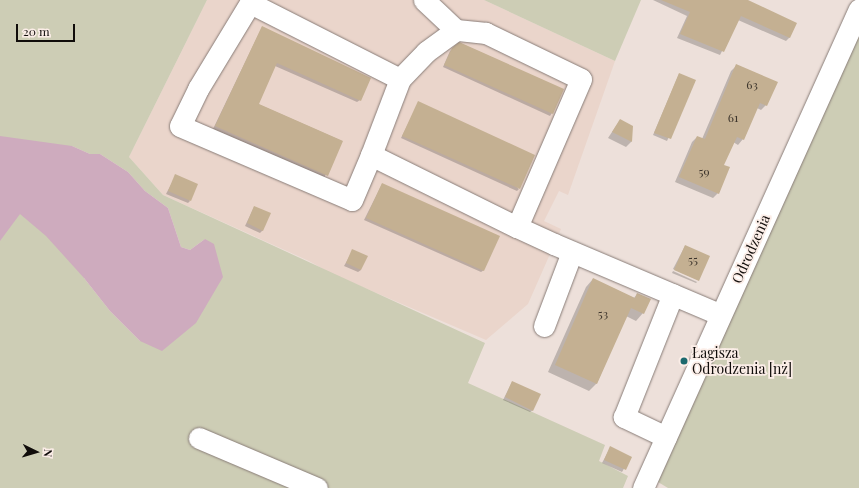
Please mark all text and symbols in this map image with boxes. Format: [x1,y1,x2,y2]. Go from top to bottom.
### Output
scale bar [18,16,77,42]
text: 20 m [23,23,50,39]
house number: 63 [746,78,758,92]
house number: 61 [728,111,738,125]
house number: 59 [698,165,710,179]
street label: Odrodzenia [728,212,774,286]
house number: 55 [688,253,698,267]
house number: 53 [598,307,608,321]
place label: Łagisza Odrodzenia [nż] [692,345,792,378]
marker: Łagisza Odrodzenia [nż] [679,356,689,366]
north arrow [16,432,56,472]
text: N [41,448,56,458]

